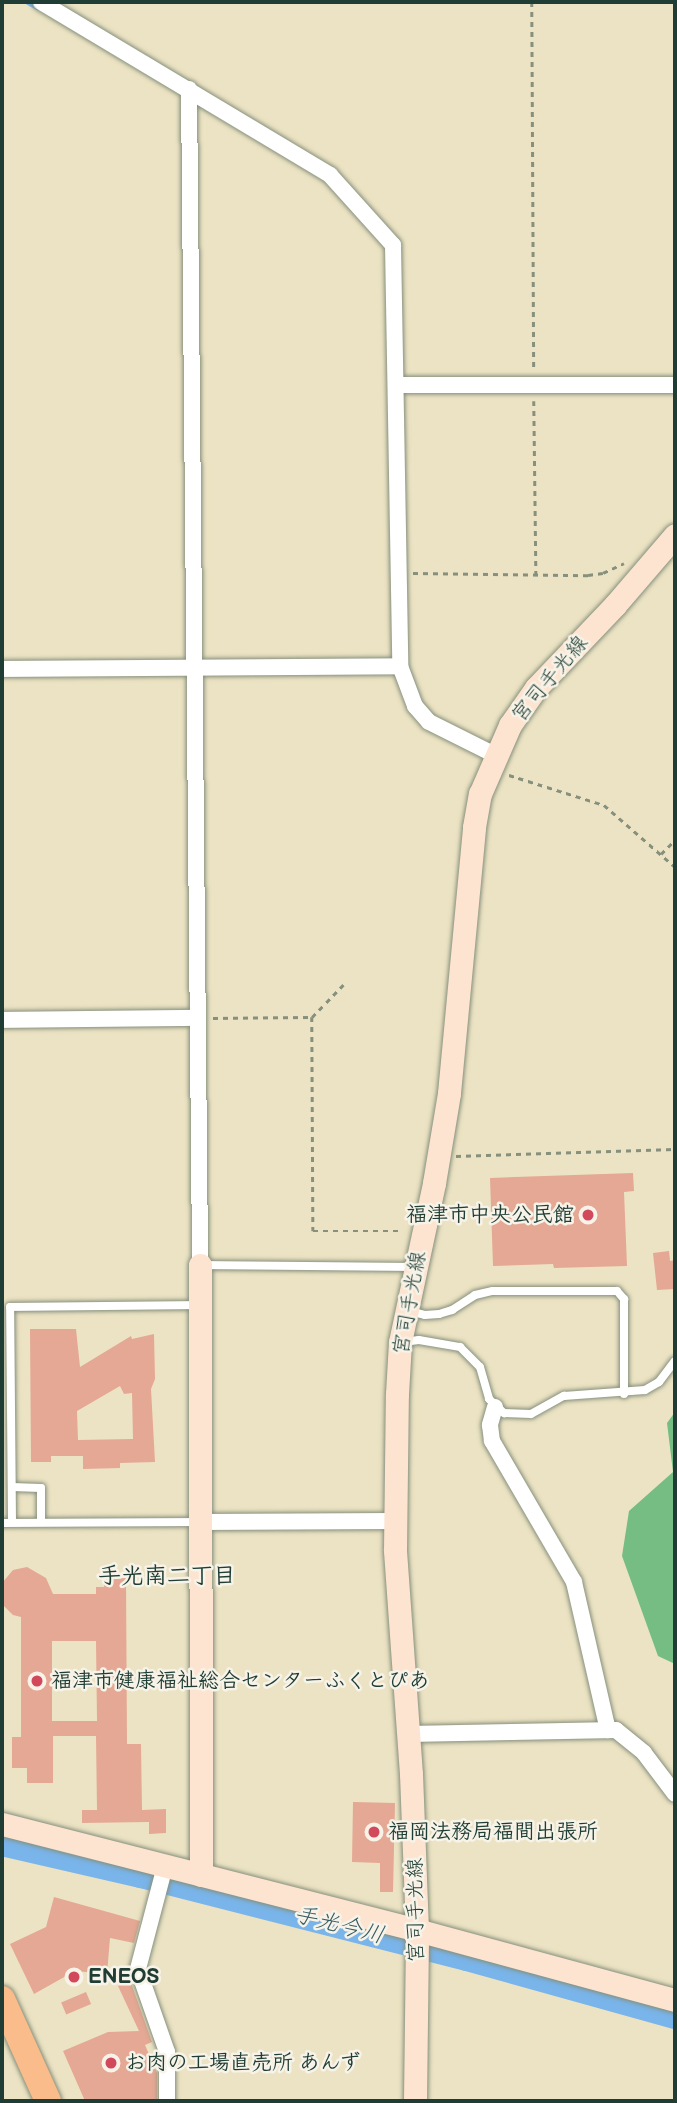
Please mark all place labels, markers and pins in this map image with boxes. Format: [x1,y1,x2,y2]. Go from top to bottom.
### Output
place label: 福津市中央公民館 [406,1202,574,1228]
marker: 福津市中央公民館 [580,1207,596,1223]
place label: 福津市健康福祉総合センターふくとぴあ [51,1668,429,1694]
marker: 福津市健康福祉総合センターふくとぴあ [29,1673,45,1689]
place label: 福岡法務局福間出張所 [388,1819,598,1845]
marker: 福岡法務局福間出張所 [366,1824,382,1840]
place label: ENEOS [88,1964,159,1990]
marker: ENEOS [66,1969,82,1985]
place label: お肉の工場直売所 あんず [125,2050,362,2076]
marker: お肉の工場直売所 あんず [103,2055,119,2071]

